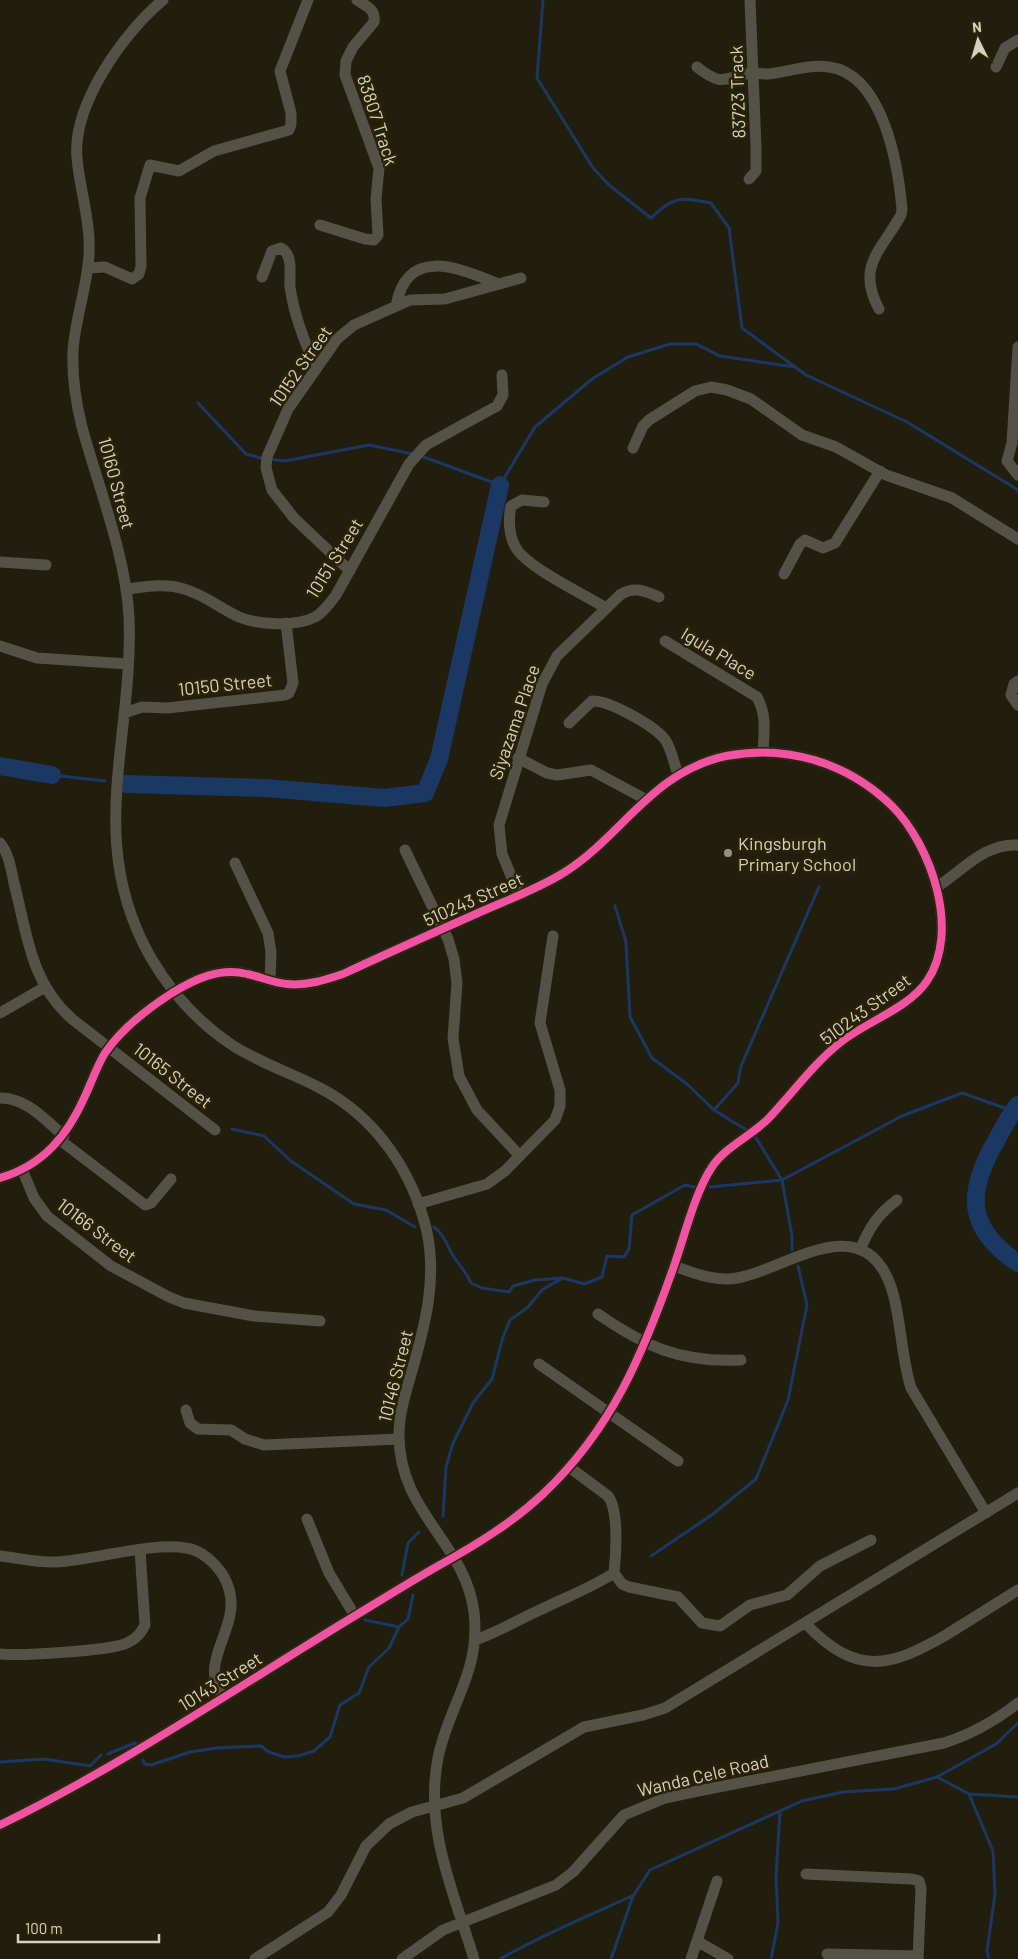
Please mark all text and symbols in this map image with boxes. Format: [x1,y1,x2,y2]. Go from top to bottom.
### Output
north arrow [953,15,1003,65]
text: N [971,18,982,35]
street label: 83723 Track [724,45,750,139]
street label: 83807 Track [353,72,403,168]
street label: 10152 Street [264,321,336,411]
street label: 10160 Street [94,435,140,531]
street label: 10151 Street [301,514,367,602]
street label: Igula Place [677,622,761,684]
street label: Siyazama Place [484,662,544,782]
street label: 10150 Street [177,668,273,700]
place label: Kingsburgh Primary School [738,832,856,875]
marker: Kingsburgh Primary School [722,847,734,859]
street label: 510243 Street [420,867,526,931]
street label: 510243 Street [815,969,915,1049]
street label: 10165 Street [129,1038,217,1112]
street label: 10166 Street [53,1193,141,1267]
street label: 10146 Street [373,1328,417,1424]
street label: 10143 Street [174,1647,266,1715]
street label: Wanda Cele Road [635,1749,771,1801]
scale bar [18,1912,159,1944]
text: 100 m [25,1919,63,1937]

